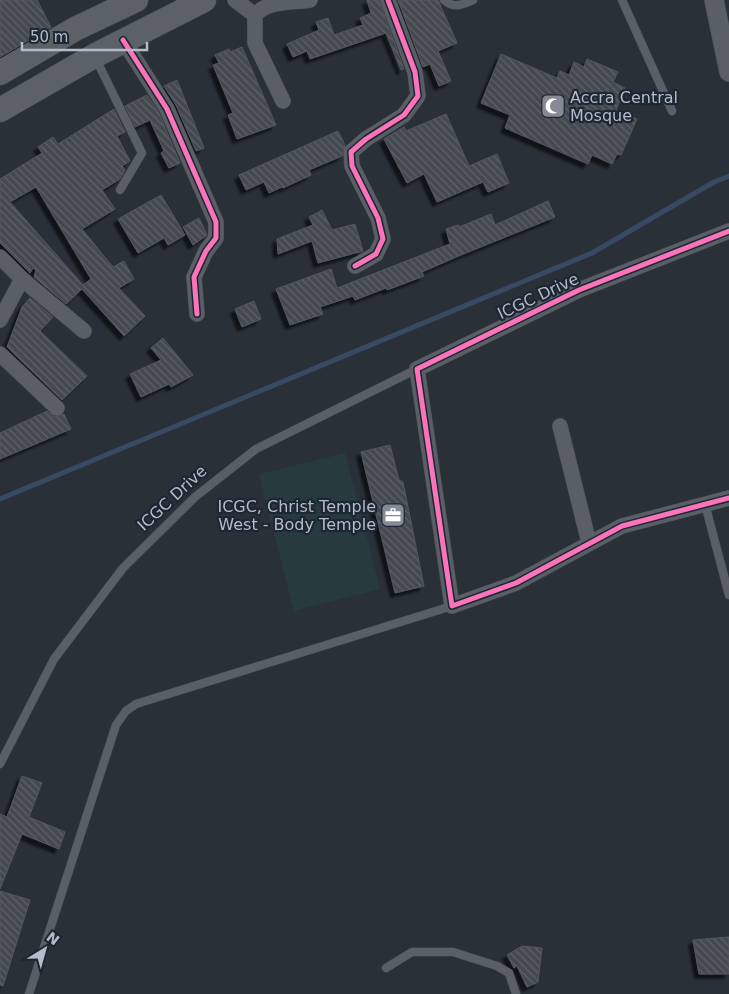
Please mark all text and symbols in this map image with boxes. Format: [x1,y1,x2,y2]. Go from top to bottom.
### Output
scale bar [22,20,148,52]
text: 50 m [30,28,68,46]
place label: Accra Central Mosque [570,88,678,125]
mosque icon: Accra Central Mosque [540,93,566,119]
street label: ICGC Drive [494,269,582,323]
street label: ICGC Drive [134,461,210,535]
place label: ICGC, Christ Temple West - Body Temple [217,497,376,534]
office icon: ICGC, Christ Temple West - Body Temple [380,502,406,528]
north arrow [20,924,70,974]
text: N [43,929,62,949]

